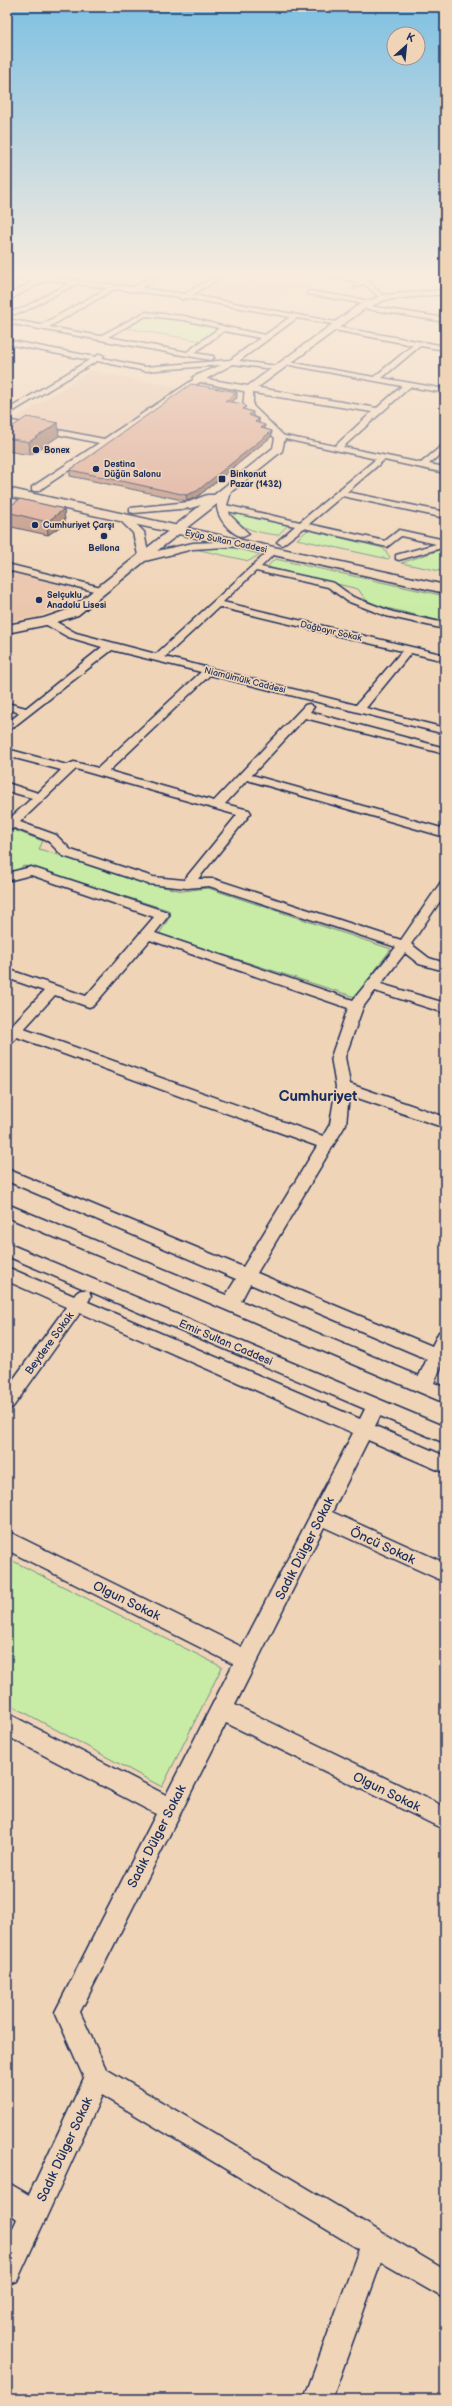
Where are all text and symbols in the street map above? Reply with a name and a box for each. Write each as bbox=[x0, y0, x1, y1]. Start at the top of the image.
north arrow bbox=[386, 26, 426, 66]
text: K bbox=[404, 30, 417, 45]
marker: Bonex bbox=[31, 445, 41, 455]
place label: Bonex bbox=[44, 445, 70, 456]
place label: Destina Düğün Salonu bbox=[104, 459, 161, 480]
marker: Destina Düğün Salonu bbox=[91, 464, 101, 474]
place label: Binkonut Pazar (1432) bbox=[230, 469, 282, 490]
marker: Binkonut Pazar (1432) bbox=[217, 474, 227, 484]
marker: Cumhuriyet Çarşı bbox=[30, 520, 40, 530]
place label: Cumhuriyet Çarşı bbox=[43, 520, 114, 531]
street label: Eyüp Sultan Caddesi bbox=[184, 527, 268, 556]
marker: Bellona bbox=[99, 531, 109, 541]
place label: Bellona bbox=[88, 543, 120, 554]
place label: Selçuklu Anadolu Lisesi bbox=[46, 590, 106, 611]
marker: Selçuklu Anadolu Lisesi bbox=[34, 595, 44, 605]
street label: Dağbayır Sokak bbox=[299, 619, 363, 644]
street label: Niamülmülk Caddesi bbox=[203, 665, 287, 696]
district label: Cumhuriyet bbox=[279, 1087, 357, 1106]
street label: Beydere Sokak bbox=[22, 1309, 77, 1377]
street label: Emir Sultan Caddesi bbox=[177, 1317, 275, 1368]
street label: Sadık Dülger Sokak bbox=[272, 1494, 338, 1603]
street label: Öncü Sokak bbox=[347, 1524, 418, 1568]
street label: Olgun Sokak bbox=[90, 1578, 164, 1624]
street label: Olgun Sokak bbox=[350, 1769, 424, 1815]
street label: Sadık Dülger Sokak bbox=[124, 1782, 190, 1891]
street label: Sadık Dülger Sokak bbox=[34, 2094, 96, 2204]

